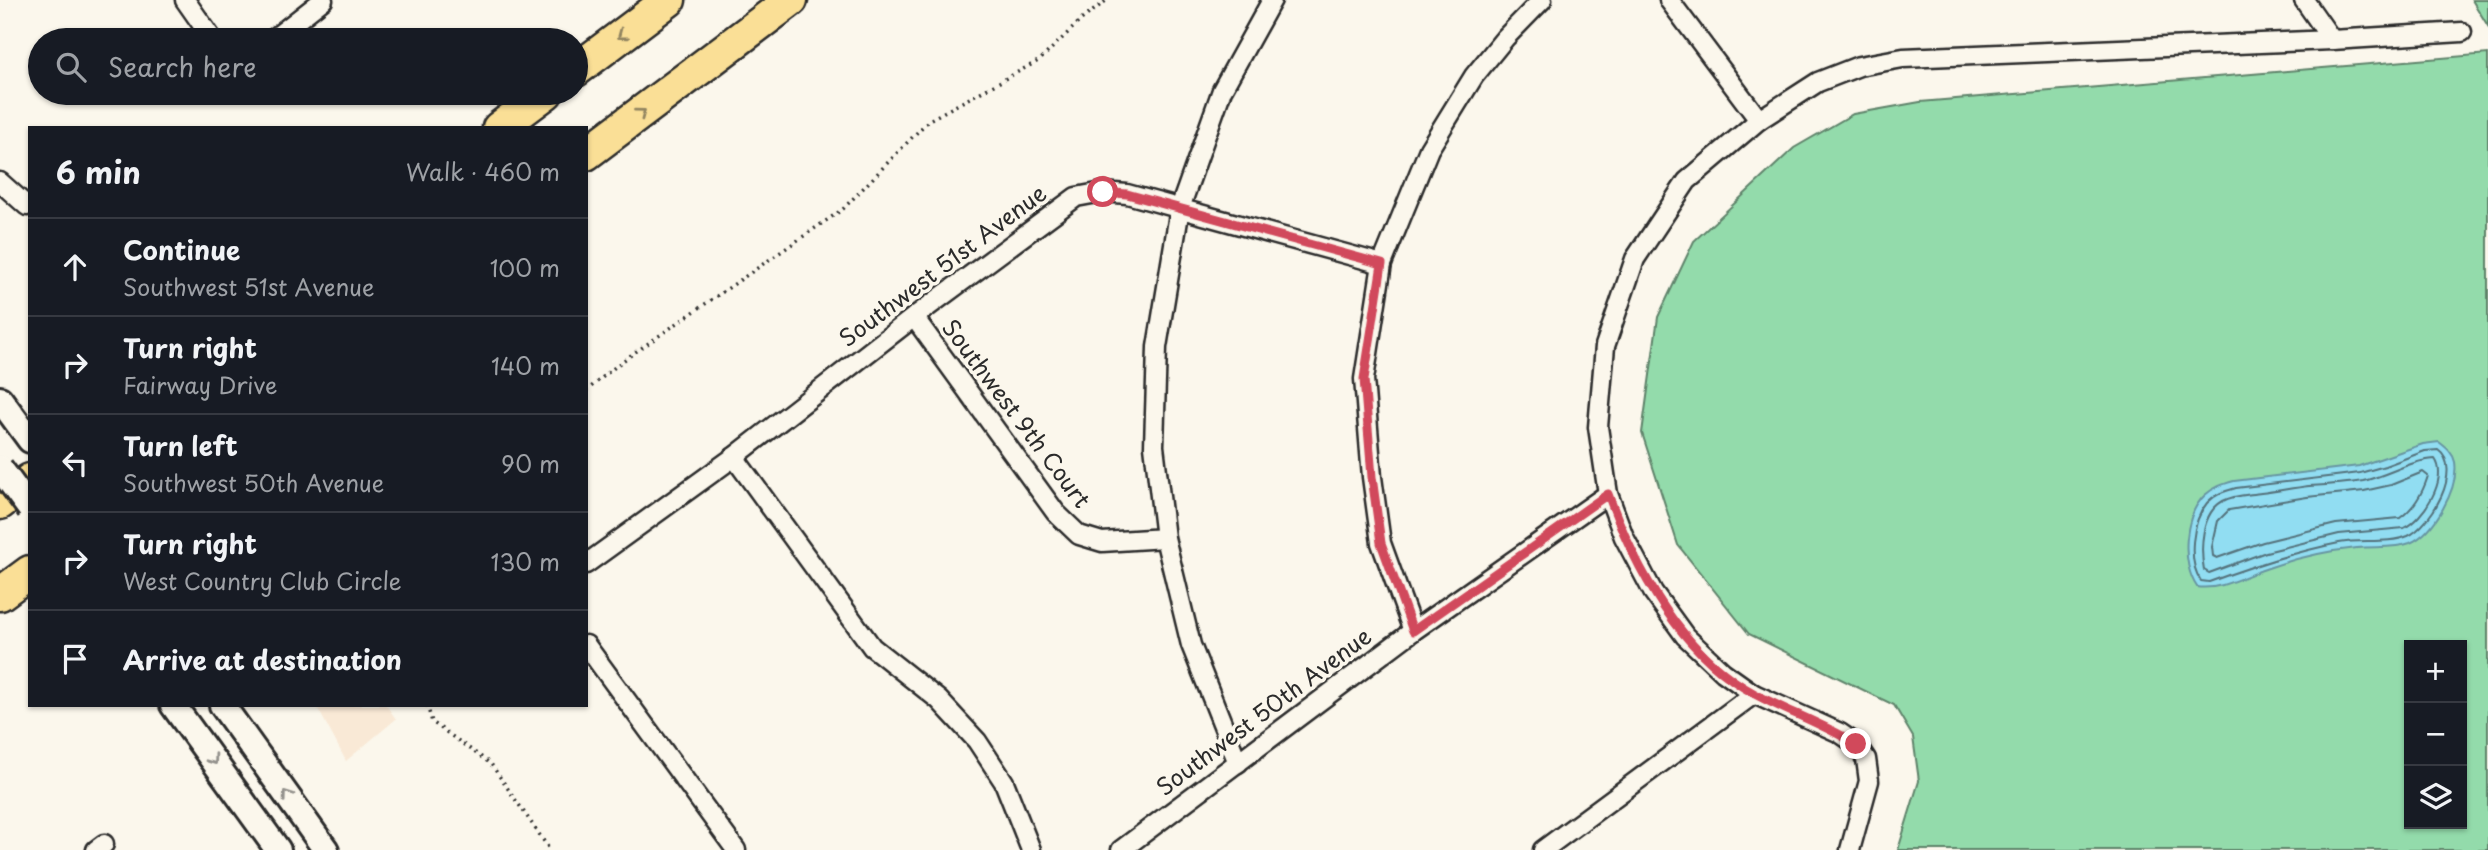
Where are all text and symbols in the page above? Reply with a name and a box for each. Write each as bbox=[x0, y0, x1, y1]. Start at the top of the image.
one-way arrow bbox=[618, 27, 630, 39]
search box bbox=[28, 28, 588, 105]
text: Search here bbox=[108, 47, 257, 86]
icon: search bbox=[52, 48, 90, 86]
one-way arrow bbox=[633, 109, 646, 121]
text: 6 min bbox=[56, 149, 141, 194]
text: Walk · 460 m bbox=[406, 154, 560, 189]
street label: Southwest 51st Avenue bbox=[831, 175, 1053, 354]
route start bbox=[1087, 176, 1118, 207]
text: Continue bbox=[123, 230, 240, 269]
icon: ahead bbox=[56, 248, 94, 286]
text: 100 m bbox=[490, 250, 560, 285]
text: Southwest 51st Avenue bbox=[123, 269, 375, 304]
street label: Southwest 9th Court bbox=[934, 311, 1100, 515]
text: Turn right bbox=[123, 328, 257, 367]
icon: right bbox=[56, 346, 94, 384]
text: 140 m bbox=[491, 348, 560, 383]
text: Fairway Drive bbox=[123, 367, 277, 402]
text: Turn left bbox=[123, 426, 238, 465]
icon: left bbox=[56, 444, 94, 482]
text: 90 m bbox=[501, 446, 560, 481]
text: Southwest 50th Avenue bbox=[123, 465, 384, 500]
text: Turn right bbox=[123, 524, 257, 563]
icon: right bbox=[56, 542, 94, 580]
text: 130 m bbox=[490, 544, 560, 579]
text: West Country Club Circle bbox=[123, 563, 402, 598]
street label: Southwest 50th Avenue bbox=[1148, 618, 1378, 803]
icon: arrive bbox=[56, 640, 94, 678]
text: Arrive at destination bbox=[123, 640, 402, 679]
map controls bbox=[2404, 640, 2467, 829]
button: + bbox=[2404, 640, 2467, 703]
button: − bbox=[2404, 703, 2467, 766]
route end bbox=[1840, 728, 1871, 759]
one-way arrow bbox=[205, 753, 217, 765]
button: layers bbox=[2404, 766, 2467, 829]
one-way arrow bbox=[282, 790, 295, 803]

